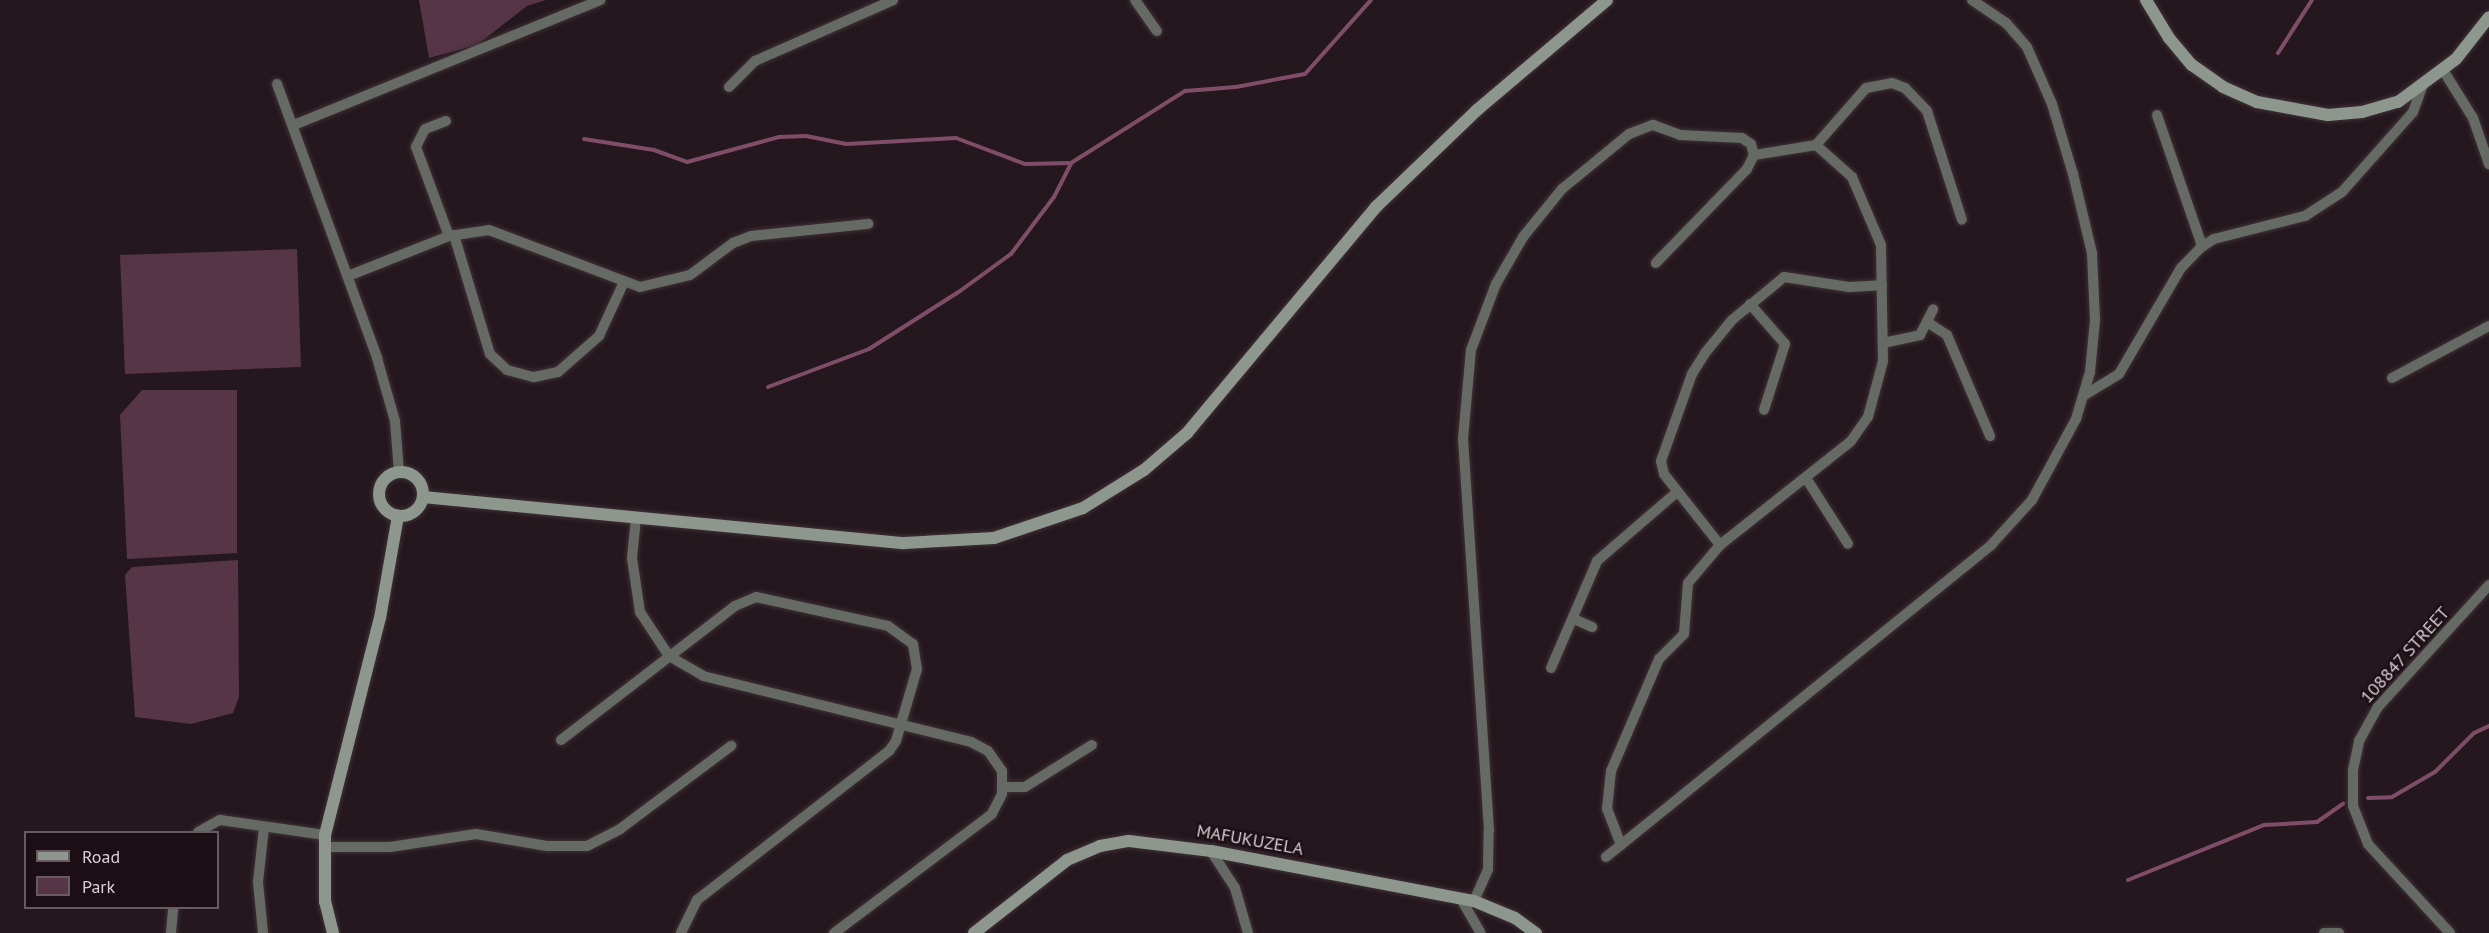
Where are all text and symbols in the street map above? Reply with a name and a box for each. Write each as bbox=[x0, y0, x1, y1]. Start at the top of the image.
street label: 108847 STREET bbox=[2356, 602, 2454, 708]
street label: MAFUKUZELA bbox=[1195, 820, 1305, 860]
legend bbox=[24, 831, 219, 909]
text: Road bbox=[82, 845, 120, 868]
text: Park bbox=[82, 875, 115, 898]

